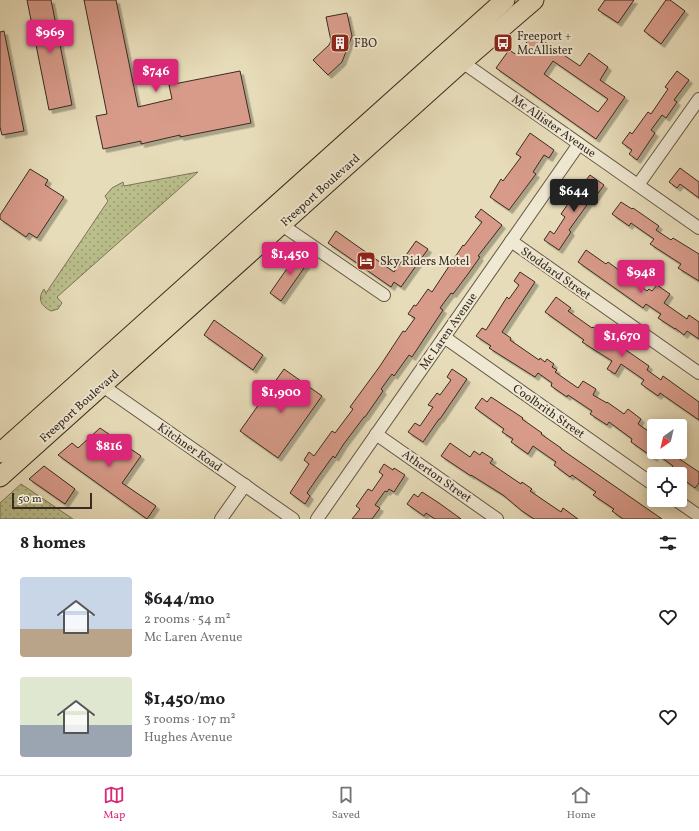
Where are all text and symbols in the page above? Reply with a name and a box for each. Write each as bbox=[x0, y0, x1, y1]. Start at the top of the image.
pin: $969 bbox=[26, 20, 74, 54]
text: $969 bbox=[36, 24, 65, 42]
place label: Freeport + McAllister bbox=[517, 29, 572, 59]
building icon: FBO bbox=[329, 32, 351, 54]
bus stop icon: Freeport + McAllister bbox=[492, 32, 514, 54]
place label: FBO bbox=[354, 36, 377, 52]
pin: $746 bbox=[132, 59, 180, 93]
text: $746 bbox=[142, 63, 170, 81]
street label: Mc Allister Avenue bbox=[508, 92, 599, 162]
street label: Freeport Boulevard bbox=[278, 151, 364, 231]
pin: $644 bbox=[550, 179, 598, 213]
text: $644 bbox=[559, 183, 589, 201]
pin: $1,450 bbox=[257, 242, 323, 276]
street label: Stoddard Street bbox=[517, 244, 594, 304]
text: $1,450 bbox=[271, 246, 309, 264]
hotel icon: Sky Riders Motel bbox=[355, 250, 377, 272]
place label: Sky Riders Motel bbox=[380, 254, 470, 270]
pin: $948 bbox=[617, 260, 665, 294]
text: $948 bbox=[626, 264, 656, 282]
street label: Mc Laren Avenue bbox=[416, 289, 482, 373]
pin: $1,670 bbox=[589, 324, 655, 358]
text: $1,670 bbox=[603, 328, 641, 346]
street label: Freeport Boulevard bbox=[37, 367, 123, 447]
pin: $1,900 bbox=[248, 380, 314, 414]
street label: Coolbrith Street bbox=[509, 381, 588, 443]
text: $1,900 bbox=[261, 384, 301, 402]
north arrow bbox=[647, 419, 687, 459]
map controls bbox=[647, 419, 687, 507]
street label: Kitchner Road bbox=[154, 420, 225, 476]
pin: $816 bbox=[85, 434, 133, 468]
text: $816 bbox=[96, 438, 122, 456]
street label: Atherton Street bbox=[398, 447, 475, 507]
button: locate bbox=[647, 467, 687, 507]
scale bar bbox=[12, 491, 92, 510]
text: 50 m bbox=[18, 492, 42, 507]
text: 8 homes bbox=[20, 532, 86, 555]
icon: filters bbox=[657, 532, 679, 554]
text: $644/mo bbox=[144, 588, 215, 611]
icon: home bbox=[52, 593, 100, 641]
icon: heart bbox=[657, 606, 679, 628]
text: 2 rooms · 54 m² bbox=[144, 611, 231, 629]
text: Mc Laren Avenue bbox=[144, 629, 243, 647]
text: $1,450/mo bbox=[144, 688, 225, 711]
icon: home bbox=[52, 693, 100, 741]
icon: heart bbox=[657, 706, 679, 728]
text: 3 rooms · 107 m² bbox=[144, 711, 235, 729]
text: Hughes Avenue bbox=[144, 729, 232, 747]
tab: Map bbox=[103, 784, 125, 823]
tab: Saved bbox=[332, 784, 360, 823]
tab: Home bbox=[567, 784, 596, 823]

